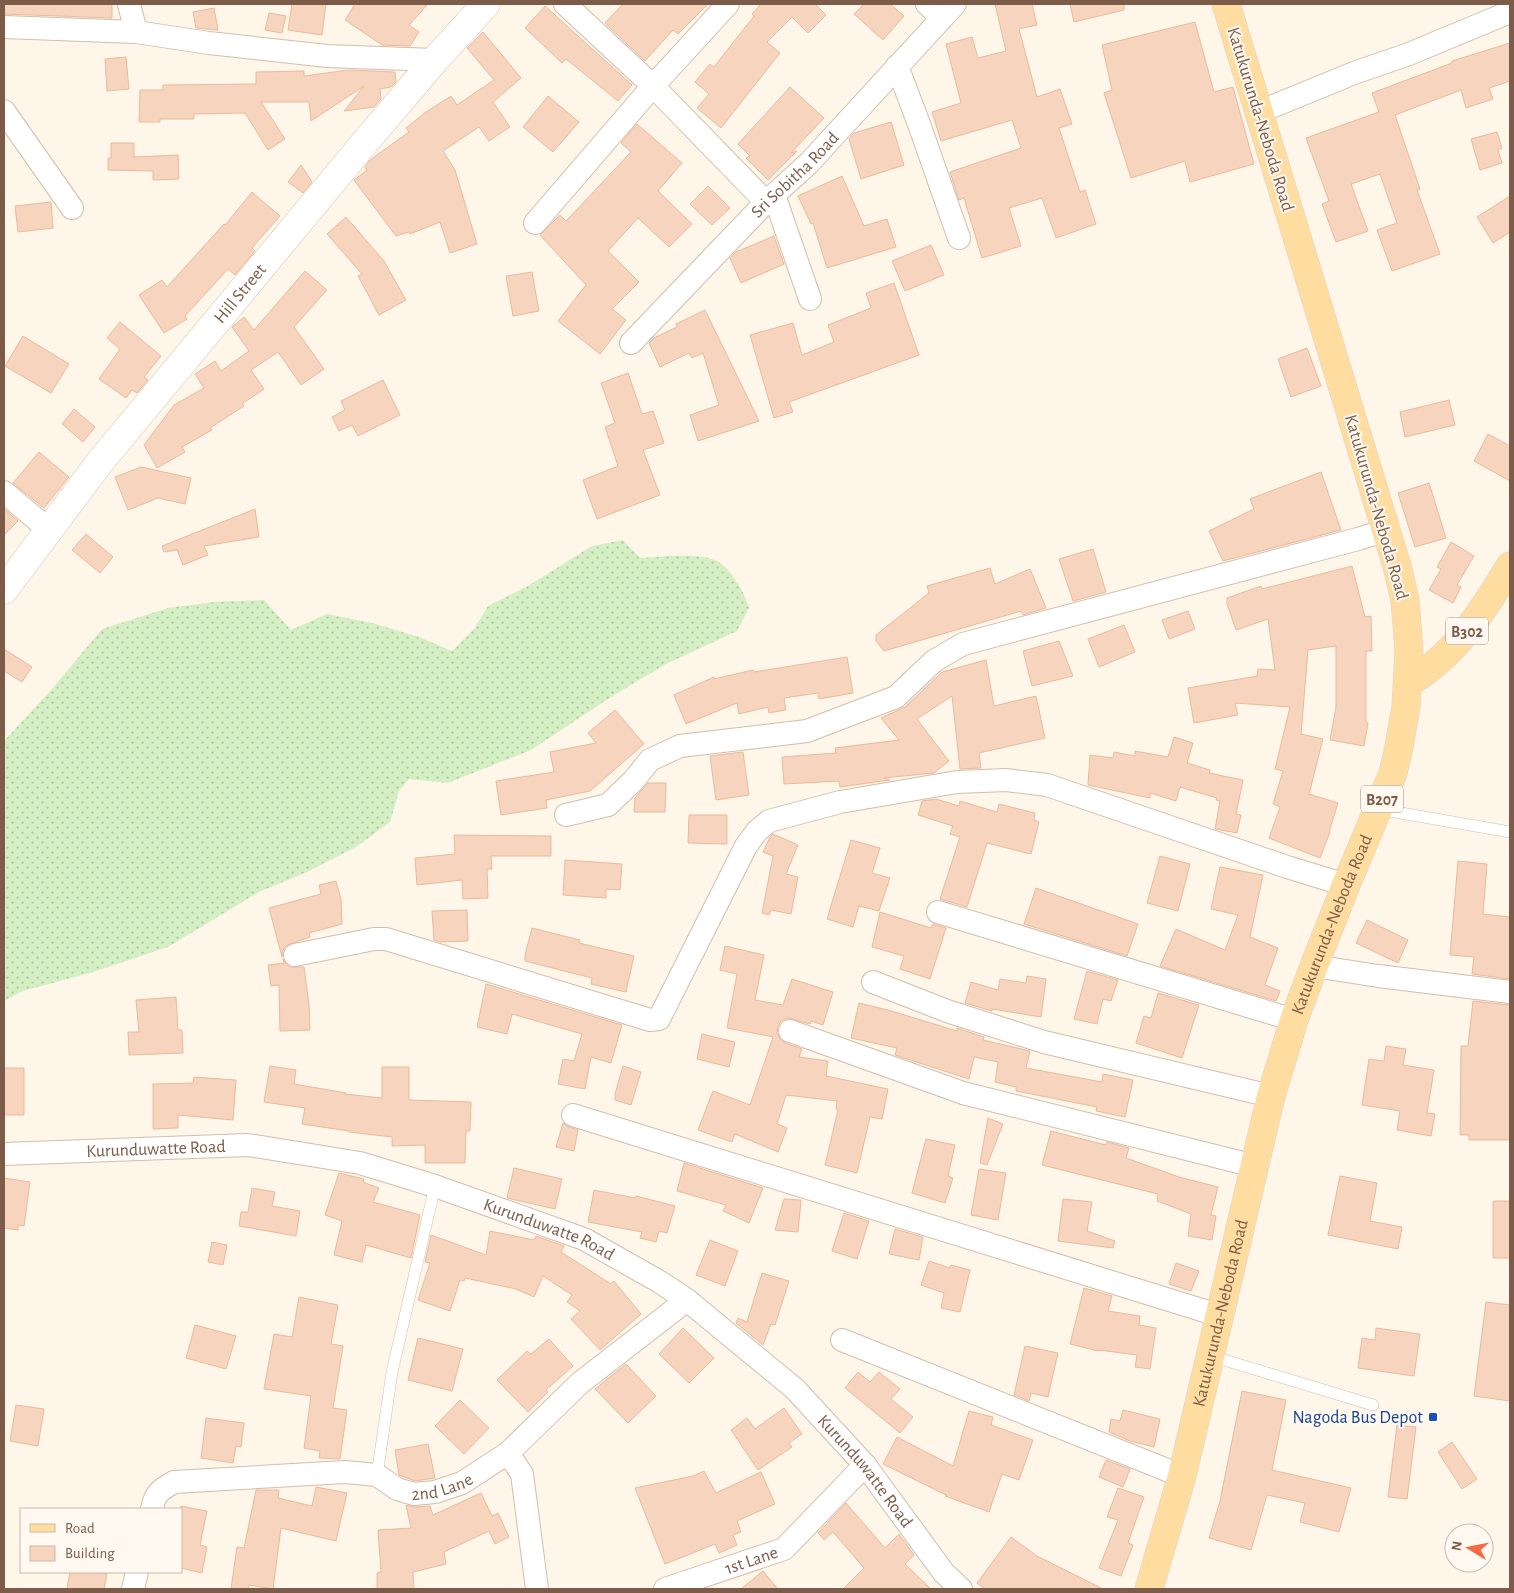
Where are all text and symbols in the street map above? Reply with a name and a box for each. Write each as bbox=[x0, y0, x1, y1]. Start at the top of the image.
street label: Katukurunda-Neboda Road bbox=[1223, 25, 1297, 214]
street label: Sri Sobitha Road bbox=[748, 129, 843, 221]
street label: Hill Street bbox=[211, 261, 270, 327]
street label: Katukurunda-Neboda Road bbox=[1341, 413, 1411, 602]
road number: B302 bbox=[1446, 618, 1488, 644]
road number: B207 bbox=[1361, 786, 1403, 812]
street label: Katukurunda-Neboda Road bbox=[1289, 832, 1376, 1017]
street label: Kurunduwatte Road bbox=[86, 1138, 226, 1161]
street label: Kurunduwatte Road bbox=[481, 1196, 617, 1264]
street label: Katukurunda-Neboda Road bbox=[1190, 1218, 1252, 1409]
place label: Nagoda Bus Depot bbox=[1292, 1409, 1423, 1427]
marker: Nagoda Bus Depot bbox=[1427, 1411, 1439, 1423]
street label: Kurunduwatte Road bbox=[814, 1412, 915, 1531]
street label: 2nd Lane bbox=[411, 1470, 477, 1504]
legend bbox=[20, 1508, 182, 1573]
text: Road bbox=[65, 1521, 95, 1536]
north arrow bbox=[1444, 1523, 1494, 1573]
text: N bbox=[1449, 1540, 1465, 1552]
street label: 1st Lane bbox=[723, 1544, 780, 1578]
text: Building bbox=[65, 1546, 115, 1561]

